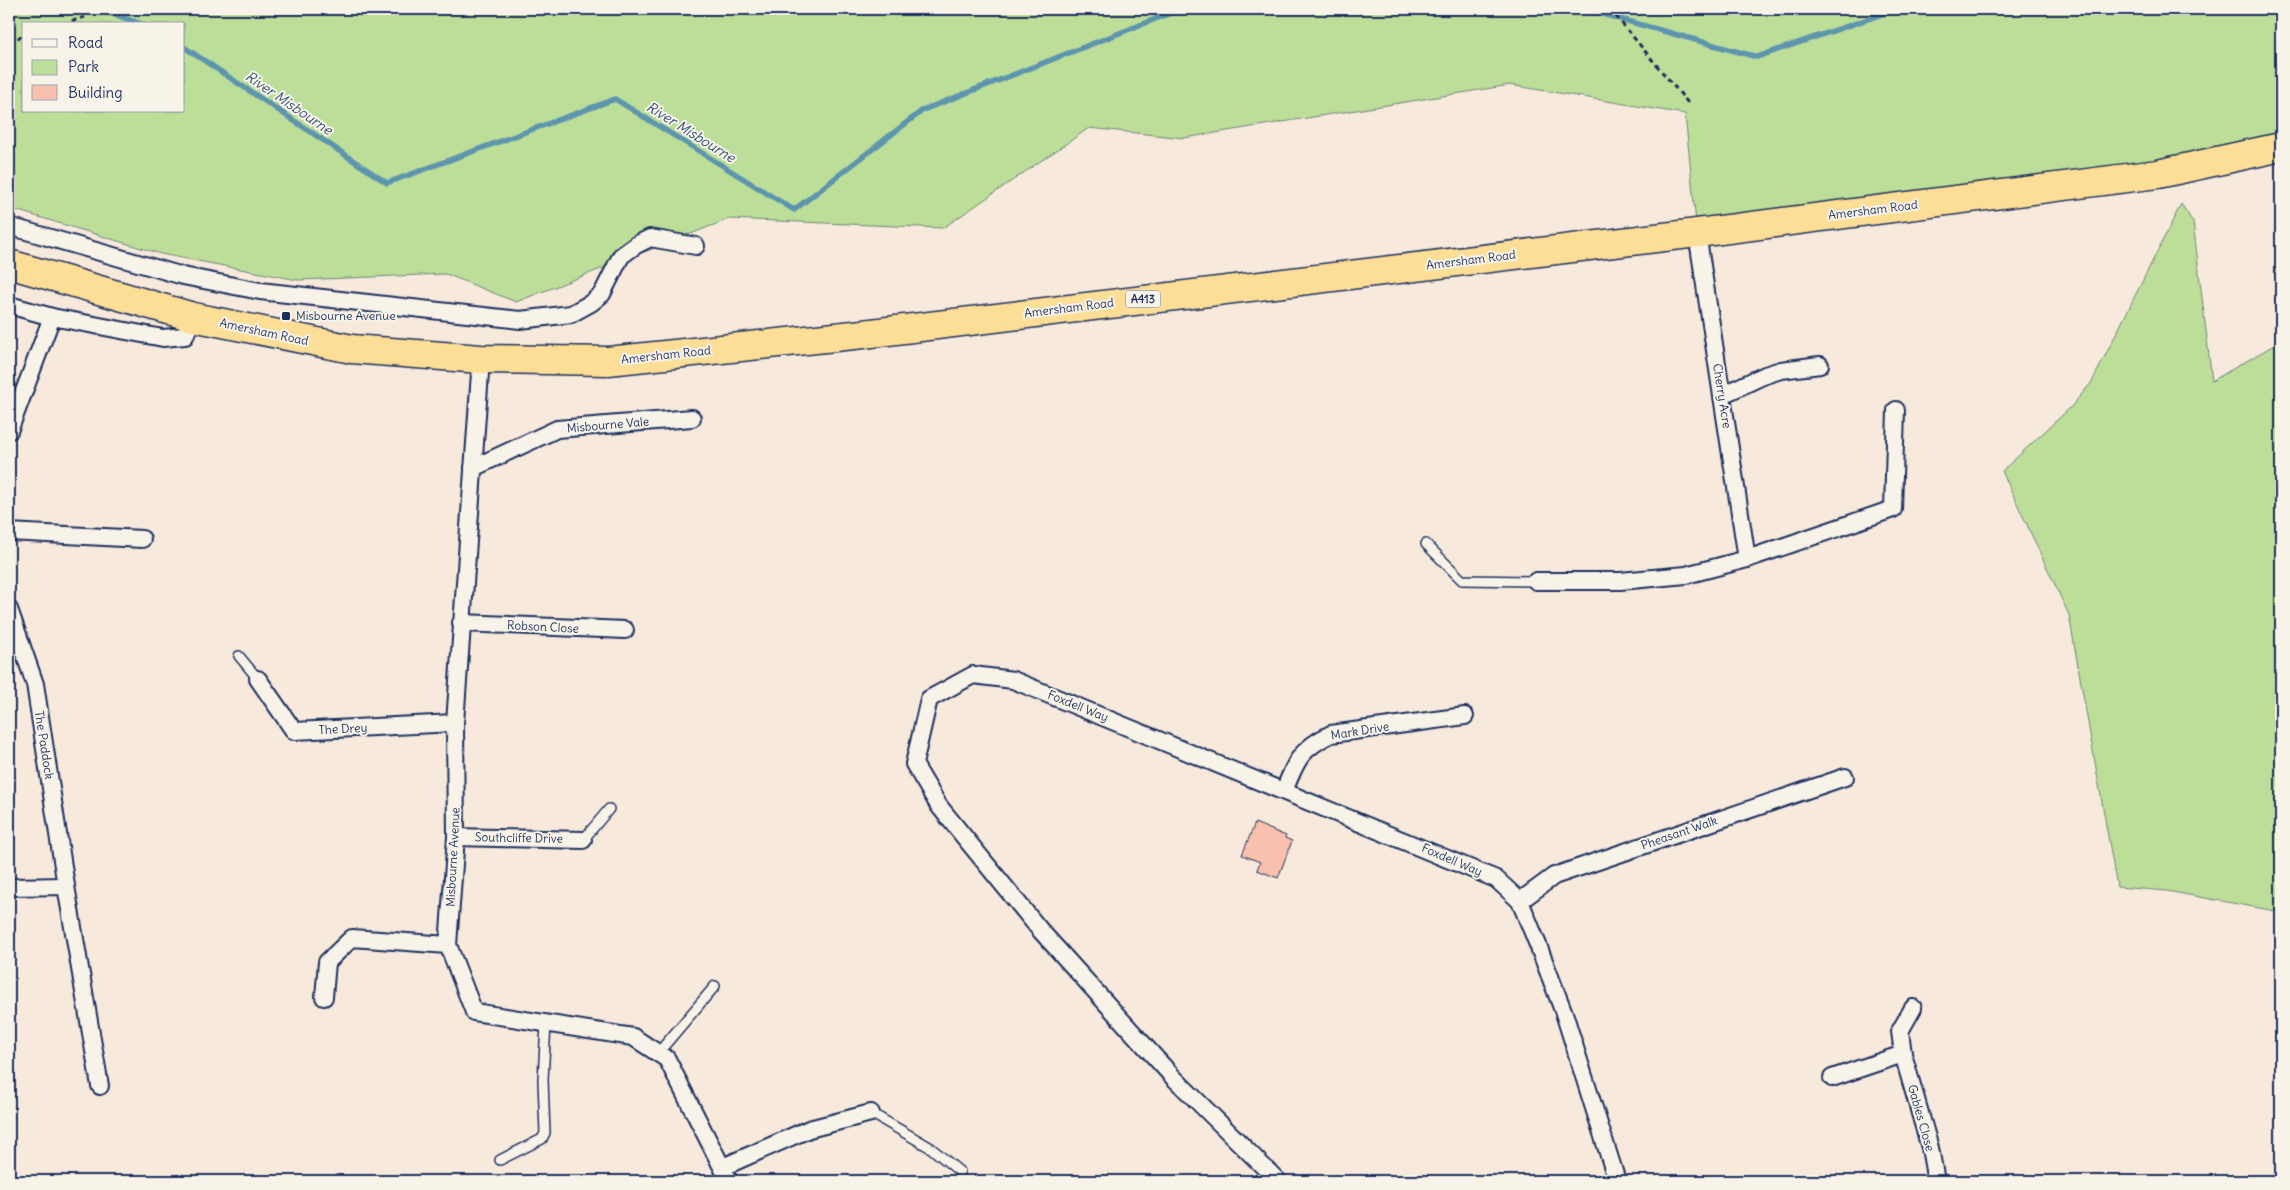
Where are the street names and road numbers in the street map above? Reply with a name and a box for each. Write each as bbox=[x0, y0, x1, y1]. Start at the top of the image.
street label: Amersham Road bbox=[1827, 197, 1919, 222]
street label: Amersham Road bbox=[1425, 247, 1517, 272]
road number: A413 bbox=[1126, 290, 1160, 308]
street label: Amersham Road bbox=[1023, 295, 1115, 320]
street label: Amersham Road bbox=[218, 315, 310, 348]
street label: Amersham Road bbox=[620, 342, 712, 367]
street label: Cherry Acre bbox=[1710, 362, 1735, 429]
street label: Misbourne Vale bbox=[566, 413, 650, 436]
street label: Robson Close bbox=[507, 617, 579, 636]
street label: Foxdell Way bbox=[1046, 687, 1111, 725]
street label: The Paddock bbox=[32, 710, 57, 780]
street label: Mark Drive bbox=[1330, 719, 1390, 743]
street label: The Drey bbox=[318, 720, 368, 737]
street label: Misbourne Avenue bbox=[442, 807, 463, 907]
street label: Pheasant Walk bbox=[1639, 812, 1719, 853]
street label: Southcliffe Drive bbox=[475, 829, 563, 846]
street label: Foxdell Way bbox=[1420, 840, 1485, 879]
street label: Gables Close bbox=[1905, 1083, 1938, 1153]

